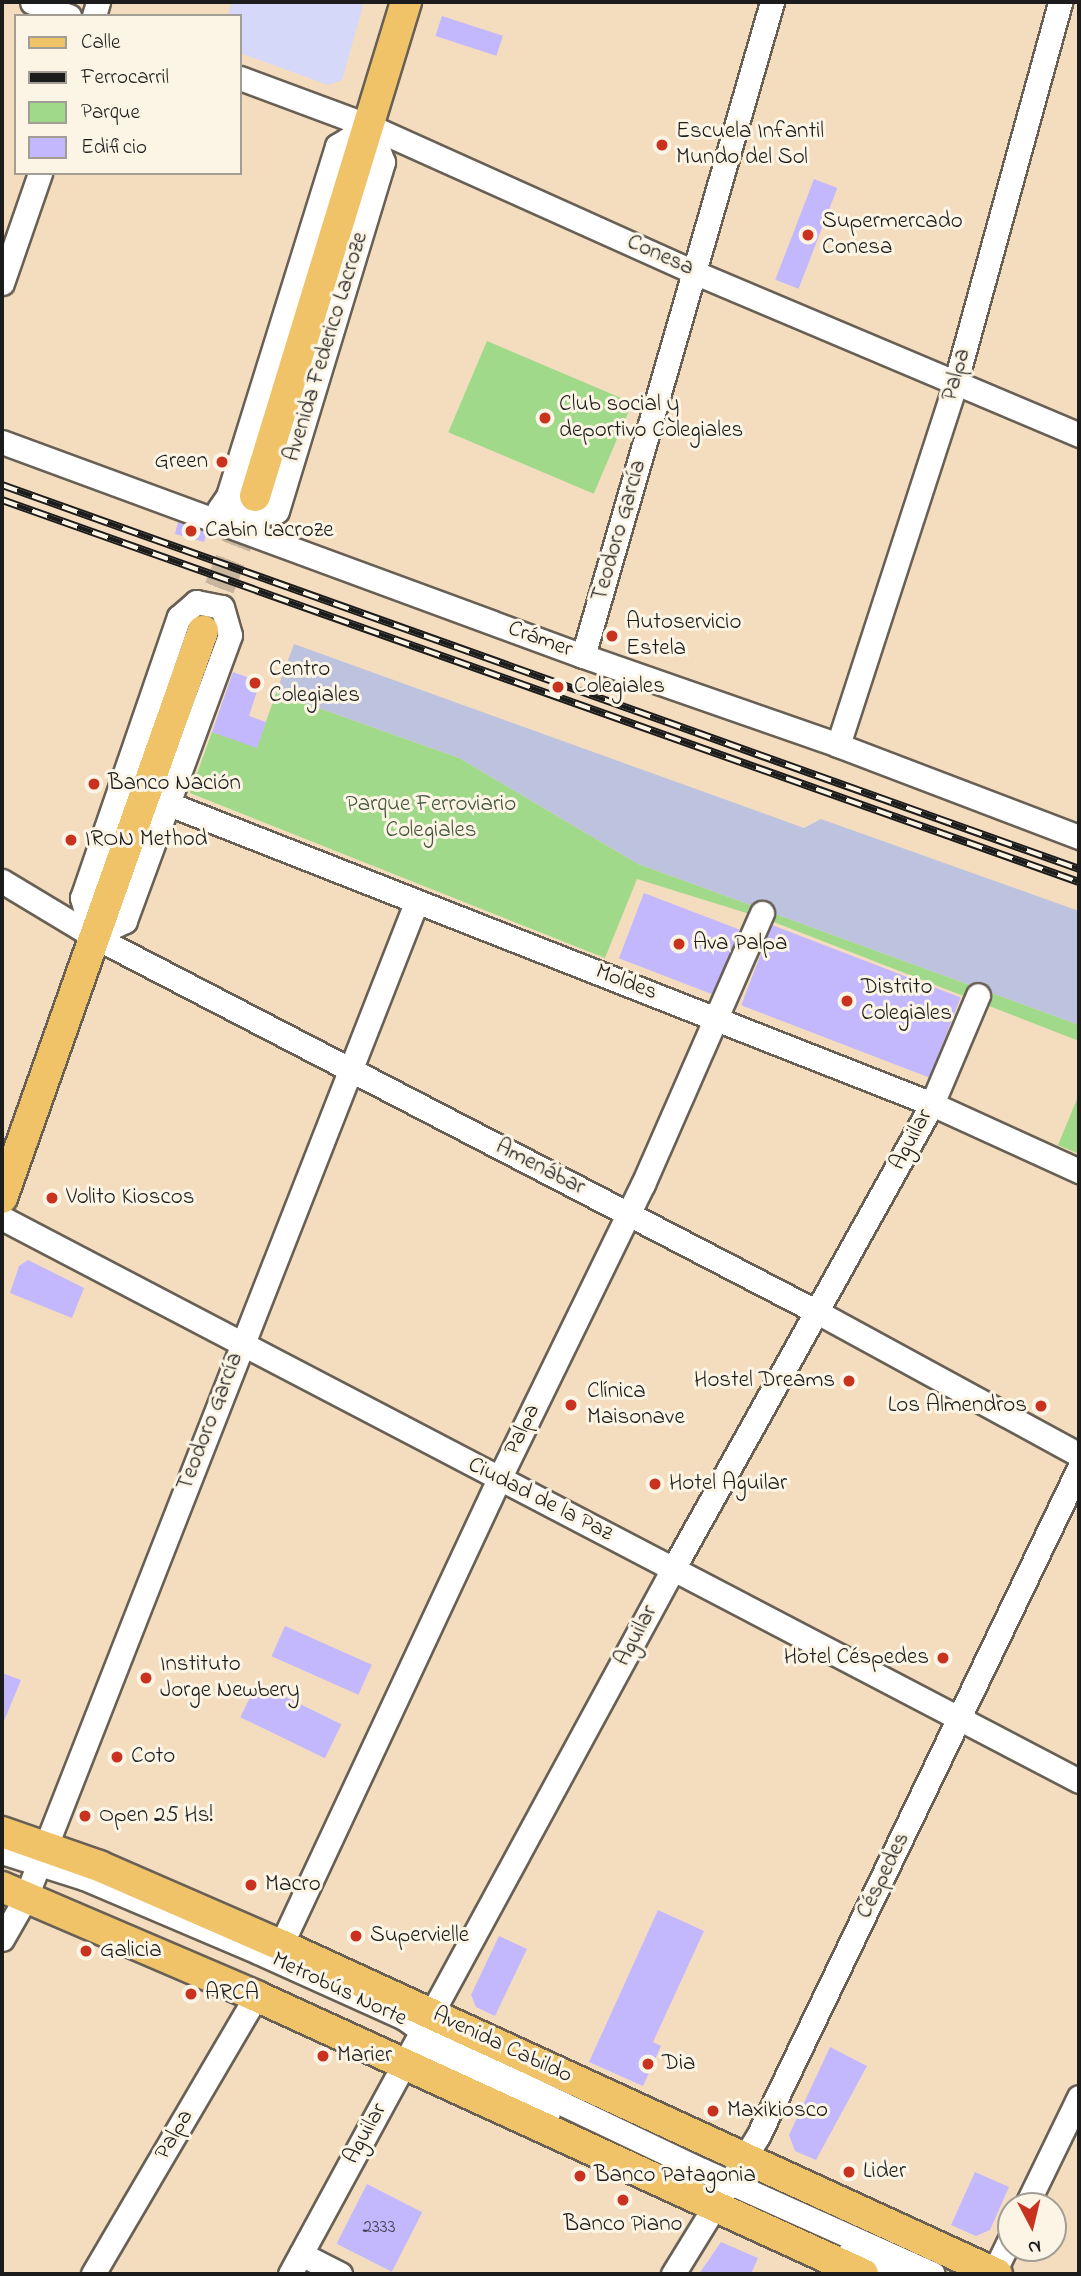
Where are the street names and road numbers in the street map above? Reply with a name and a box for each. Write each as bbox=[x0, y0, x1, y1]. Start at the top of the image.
street label: Avenida Federico Lacroze bbox=[279, 229, 375, 465]
street label: Conesa bbox=[622, 229, 698, 283]
street label: Palpa bbox=[936, 346, 978, 404]
street label: Teodoro García bbox=[587, 457, 653, 605]
street label: Crámer bbox=[504, 616, 576, 664]
street label: Moldes bbox=[591, 959, 661, 1007]
street label: Aguilar bbox=[885, 1105, 939, 1175]
street label: Amenábar bbox=[491, 1134, 589, 1202]
street label: Teodoro García bbox=[172, 1349, 250, 1495]
street label: Palpa bbox=[499, 1400, 547, 1460]
street label: Ciudad de la Paz bbox=[463, 1452, 617, 1548]
street label: Aguilar bbox=[610, 1601, 664, 1671]
street label: Céspedes bbox=[851, 1828, 917, 1924]
street label: Metrobús Norte bbox=[267, 1947, 411, 2033]
street label: Avenida Cabildo bbox=[428, 2002, 576, 2090]
street label: Aguilar bbox=[338, 2099, 394, 2169]
street label: Palpa bbox=[150, 2105, 200, 2165]

